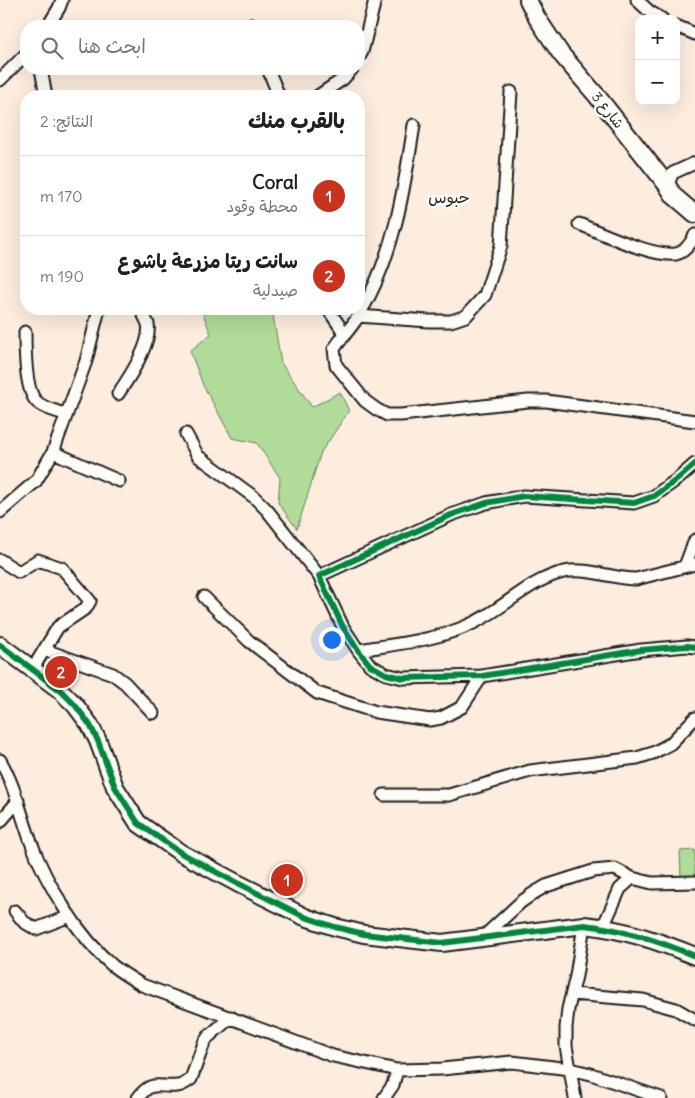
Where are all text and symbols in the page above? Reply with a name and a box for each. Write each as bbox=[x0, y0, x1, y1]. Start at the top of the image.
map controls bbox=[635, 15, 680, 105]
button: + bbox=[635, 15, 680, 60]
search box bbox=[20, 20, 365, 75]
icon: search bbox=[38, 34, 66, 62]
text: ابحث هنا bbox=[78, 34, 146, 58]
button: − bbox=[635, 60, 680, 105]
street label: شارع 3 bbox=[587, 88, 628, 132]
text: بالقرب منك bbox=[248, 107, 345, 134]
text: النتائج: 2 bbox=[40, 111, 93, 131]
text: Coral bbox=[252, 170, 298, 194]
text: 170 m bbox=[40, 186, 83, 206]
text: 1 bbox=[326, 186, 332, 206]
district label: حبوس bbox=[428, 187, 470, 208]
text: محطة وقود bbox=[226, 196, 298, 216]
text: سانت ريتا مزرعة ياشوع bbox=[117, 249, 298, 273]
text: 190 m bbox=[40, 266, 84, 286]
text: 2 bbox=[325, 266, 333, 286]
text: صيدلية bbox=[253, 280, 298, 300]
your location bbox=[319, 627, 345, 653]
pin: 2 bbox=[45, 653, 77, 691]
pin: 1 bbox=[271, 861, 303, 899]

